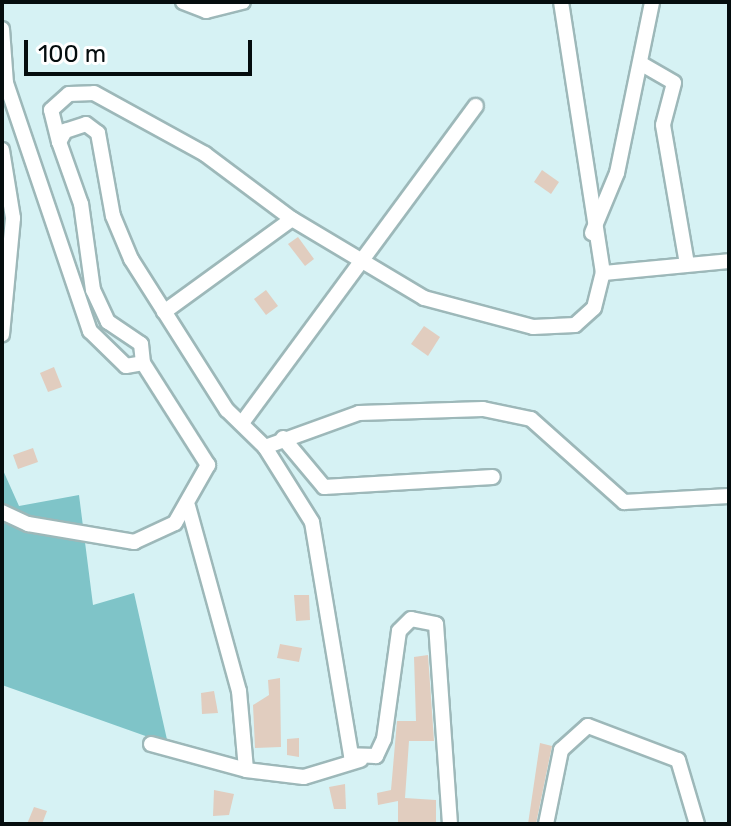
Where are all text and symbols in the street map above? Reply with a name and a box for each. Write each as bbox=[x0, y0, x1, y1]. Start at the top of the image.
scale bar bbox=[28, 24, 256, 74]
text: 100 m bbox=[38, 40, 106, 68]

